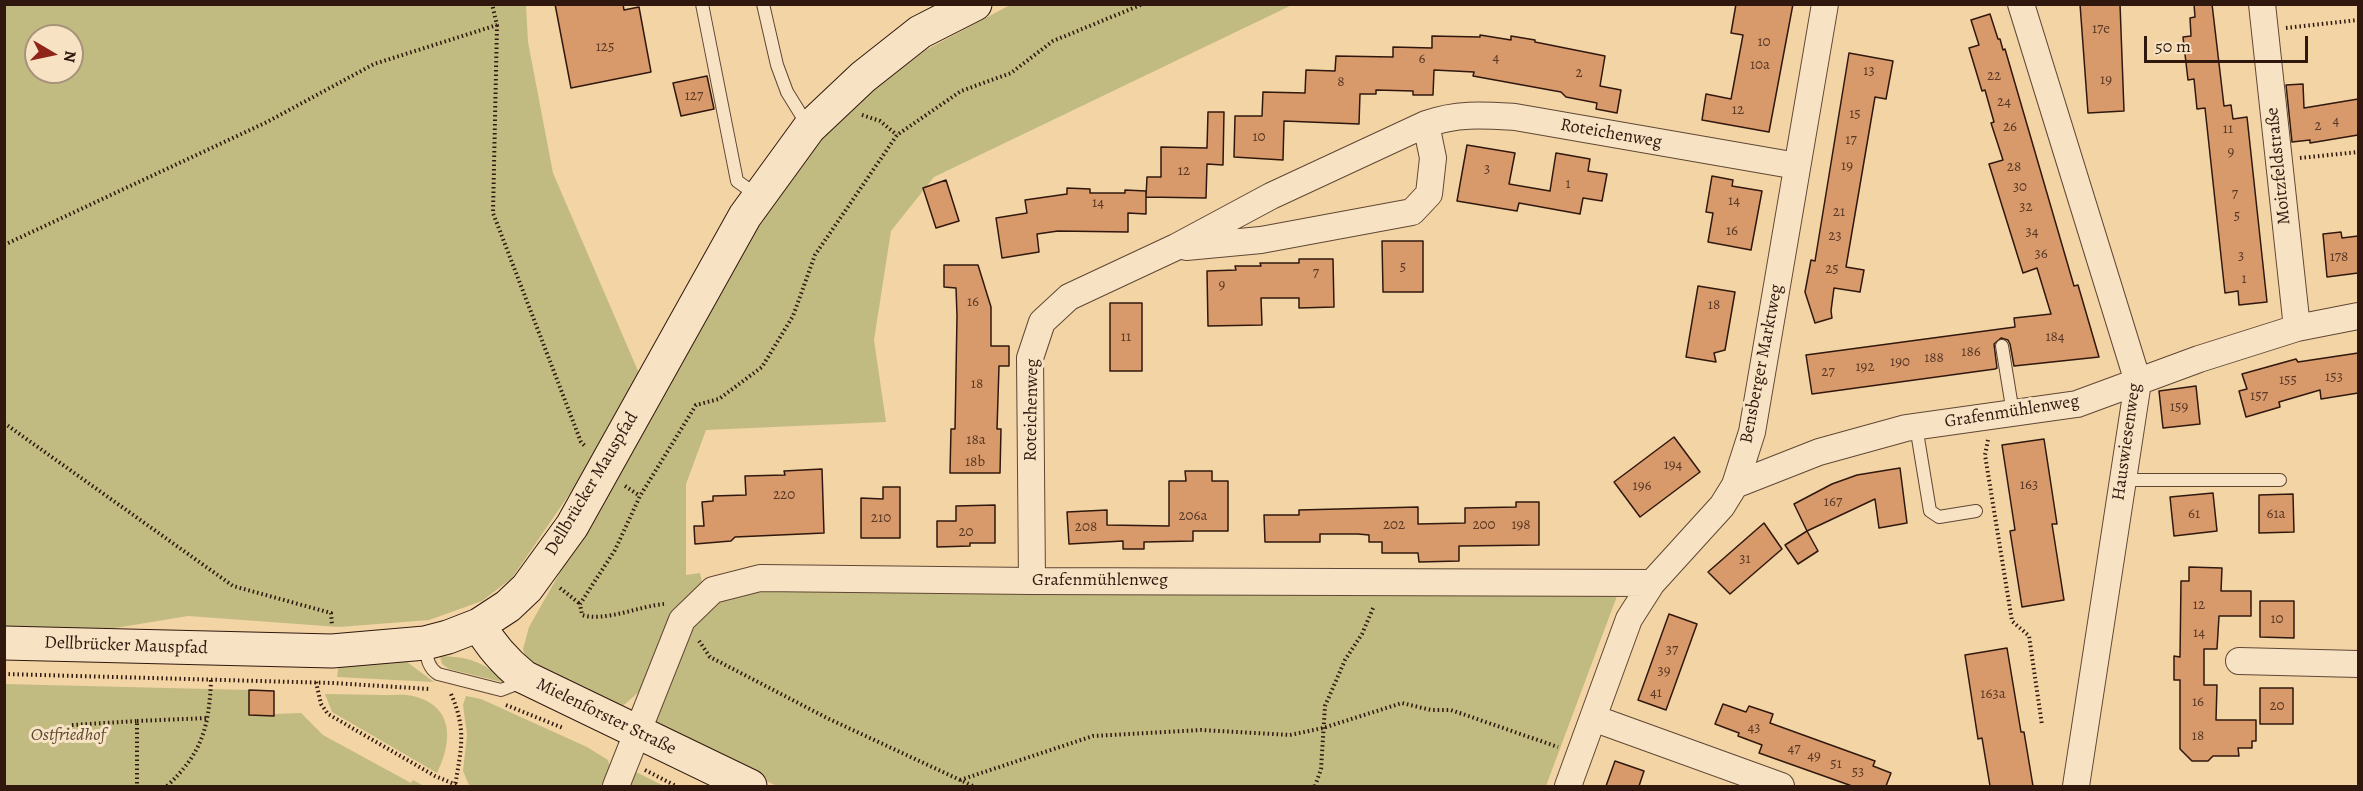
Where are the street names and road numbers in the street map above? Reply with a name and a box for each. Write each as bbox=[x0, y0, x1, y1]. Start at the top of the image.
street label: Moitzfeldstraße bbox=[2262, 106, 2296, 226]
street label: Roteichenweg bbox=[1559, 114, 1663, 154]
street label: Bensberger Marktweg bbox=[1736, 282, 1788, 446]
street label: Roteichenweg bbox=[1020, 359, 1044, 461]
street label: Hauswiesenweg bbox=[2108, 382, 2146, 502]
street label: Grafenmühlenweg bbox=[1943, 391, 2081, 433]
street label: Dellbrücker Mauspfad bbox=[541, 408, 643, 560]
street label: Grafenmühlenweg bbox=[1032, 570, 1168, 592]
street label: Dellbrücker Mauspfad bbox=[44, 632, 208, 660]
street label: Mielenforster Straße bbox=[533, 674, 679, 760]

